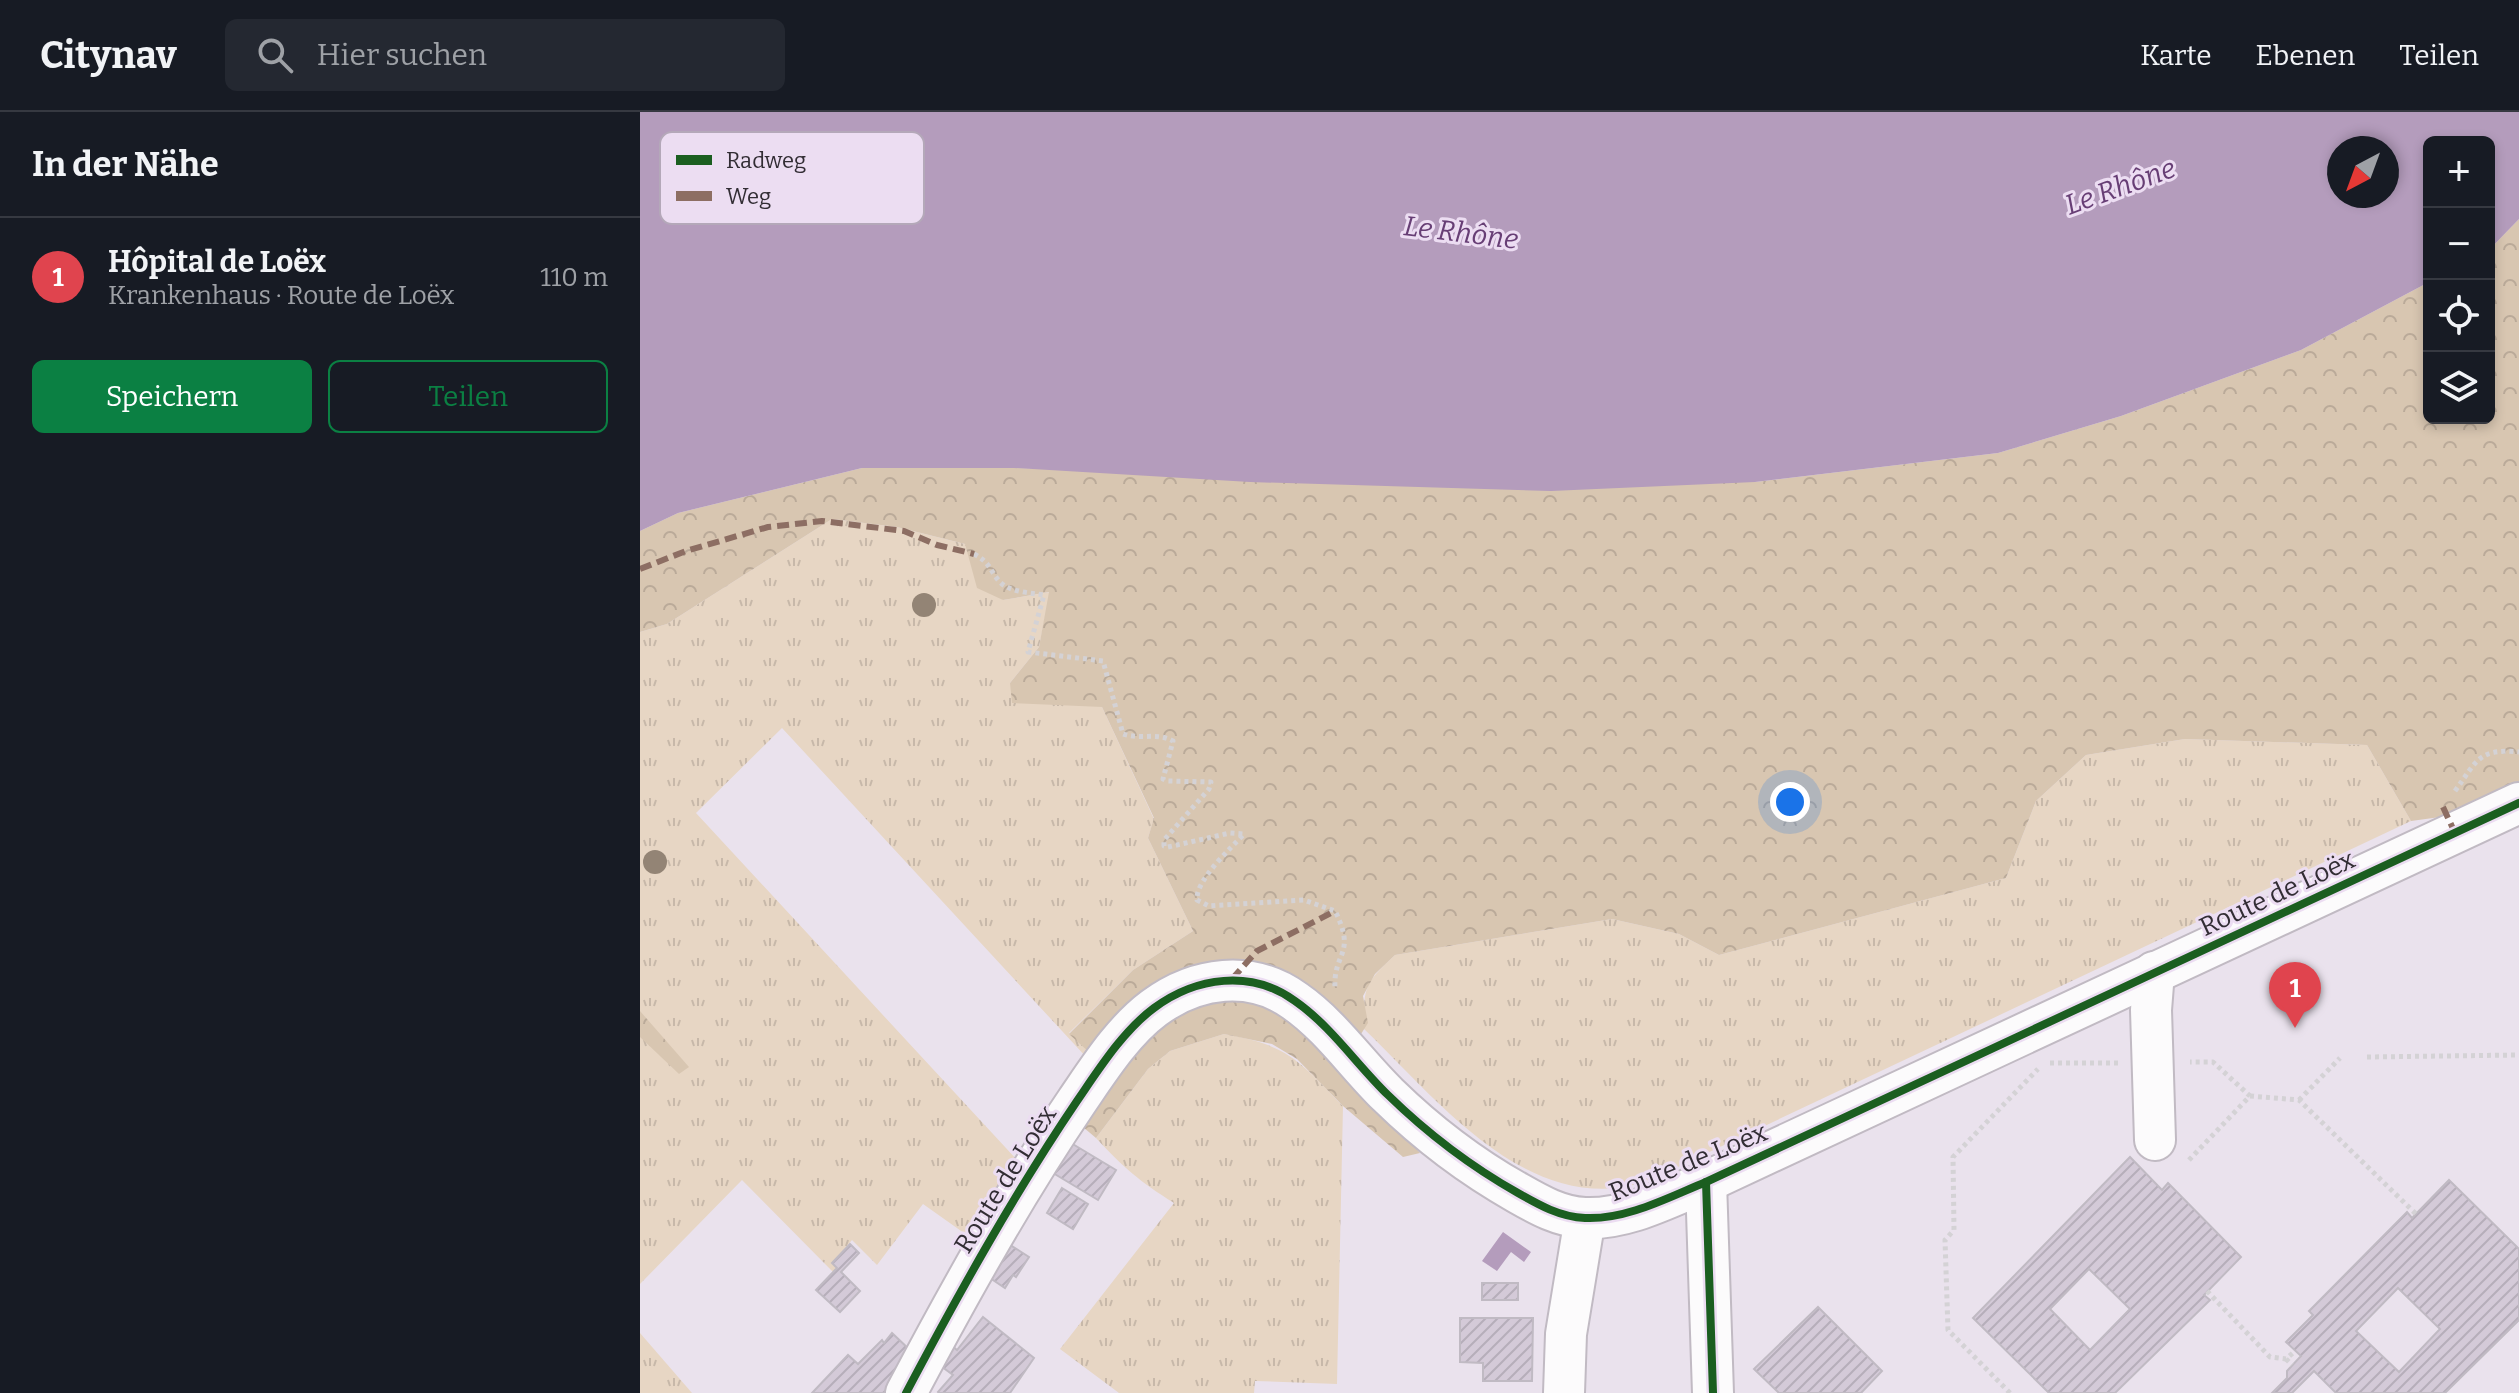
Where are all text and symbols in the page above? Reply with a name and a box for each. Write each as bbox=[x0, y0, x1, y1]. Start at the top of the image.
search box bbox=[225, 19, 785, 91]
text: Citynav bbox=[40, 32, 177, 78]
icon: search bbox=[253, 33, 297, 77]
text: Hier suchen bbox=[317, 37, 487, 73]
text: Karte bbox=[2140, 39, 2212, 72]
text: Ebenen bbox=[2256, 39, 2355, 72]
text: Teilen bbox=[2399, 39, 2479, 72]
legend bbox=[660, 132, 924, 224]
north arrow bbox=[2327, 136, 2399, 208]
map controls bbox=[2423, 136, 2495, 424]
button: + bbox=[2423, 136, 2495, 208]
text: In der Nähe bbox=[32, 144, 219, 185]
text: Radweg bbox=[726, 147, 806, 174]
water label: Le Rhône bbox=[2060, 151, 2180, 222]
text: Weg bbox=[726, 183, 771, 210]
button: − bbox=[2423, 208, 2495, 280]
water label: Le Rhône bbox=[1402, 209, 1520, 256]
text: Hôpital de Loëx bbox=[108, 244, 326, 280]
text: 1 bbox=[52, 262, 64, 293]
text: 110 m bbox=[540, 262, 608, 293]
text: Krankenhaus · Route de Loëx bbox=[108, 280, 454, 311]
button: locate bbox=[2423, 280, 2495, 352]
button: layers bbox=[2423, 352, 2495, 424]
button: Speichern bbox=[32, 360, 312, 433]
button: Teilen bbox=[328, 360, 608, 433]
your location bbox=[1770, 782, 1810, 822]
street label: Route de Loëx bbox=[2195, 844, 2360, 943]
pin: 1 bbox=[2269, 962, 2321, 1028]
street label: Route de Loëx bbox=[948, 1100, 1063, 1259]
street label: Route de Loëx bbox=[1605, 1117, 1772, 1208]

